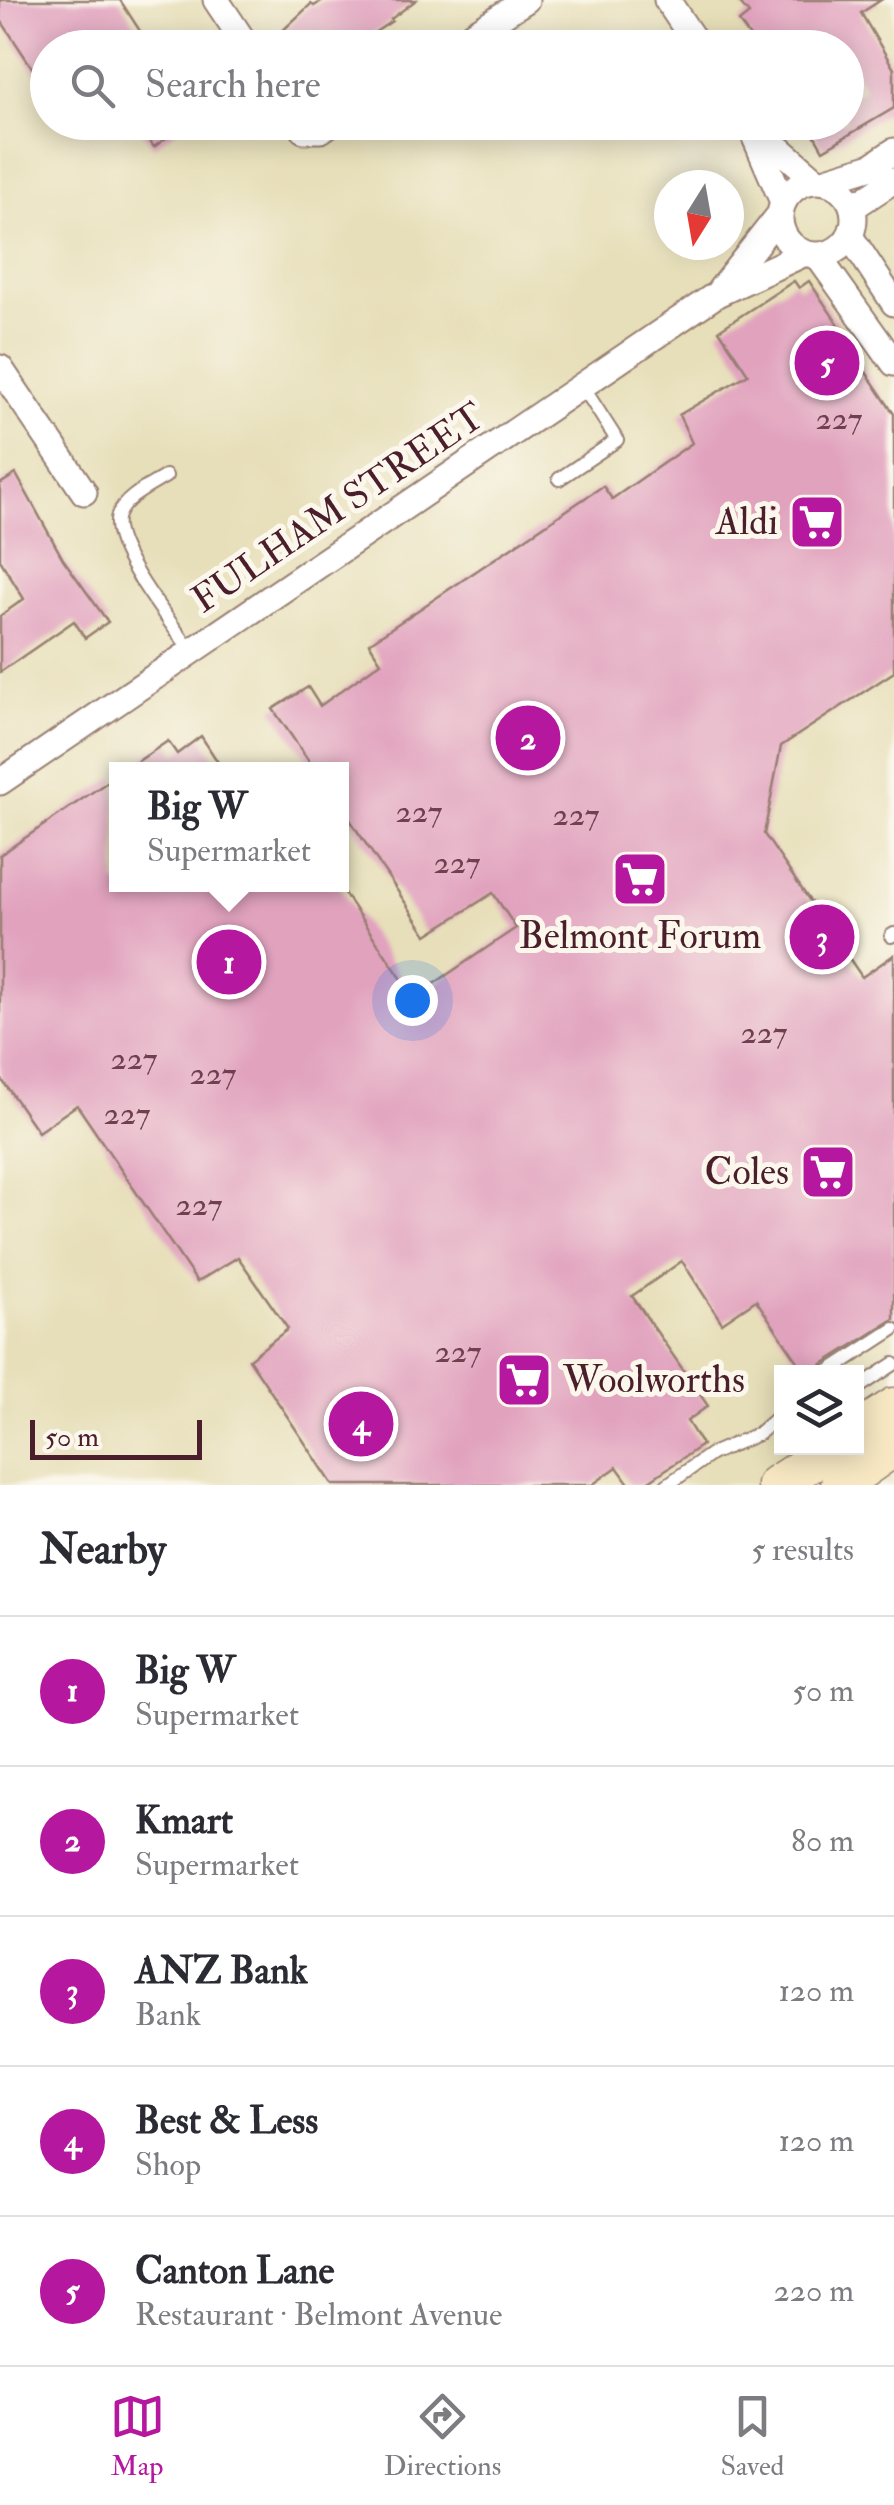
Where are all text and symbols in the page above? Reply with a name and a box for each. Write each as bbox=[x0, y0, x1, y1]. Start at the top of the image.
search box bbox=[30, 30, 864, 140]
icon: search bbox=[65, 58, 120, 113]
text: Search here bbox=[145, 61, 321, 109]
north arrow bbox=[654, 170, 744, 260]
pin: 5 bbox=[794, 326, 860, 400]
street label: FULHAM STREET bbox=[182, 392, 494, 624]
house number: 227 bbox=[815, 399, 863, 439]
supermarket icon: Aldi bbox=[787, 492, 847, 552]
place label: Aldi bbox=[714, 498, 778, 546]
pin: 2 bbox=[496, 700, 560, 776]
popup bbox=[109, 762, 349, 892]
text: Big W bbox=[147, 783, 247, 831]
house number: 227 bbox=[395, 792, 443, 832]
house number: 227 bbox=[552, 795, 600, 835]
text: Supermarket bbox=[147, 831, 311, 871]
house number: 227 bbox=[433, 843, 481, 883]
supermarket icon: Belmont Forum bbox=[610, 849, 670, 909]
pin: 3 bbox=[790, 900, 854, 974]
place label: Belmont Forum bbox=[519, 912, 761, 960]
pin: 1 bbox=[196, 924, 262, 1000]
your location bbox=[387, 975, 438, 1026]
house number: 227 bbox=[740, 1013, 788, 1053]
house number: 227 bbox=[110, 1039, 158, 1079]
house number: 227 bbox=[189, 1054, 237, 1094]
house number: 227 bbox=[103, 1094, 151, 1134]
supermarket icon: Coles bbox=[798, 1142, 858, 1202]
place label: Coles bbox=[705, 1148, 789, 1196]
house number: 227 bbox=[175, 1185, 223, 1225]
house number: 227 bbox=[434, 1332, 482, 1372]
supermarket icon: Woolworths bbox=[494, 1350, 554, 1410]
place label: Woolworths bbox=[562, 1356, 745, 1404]
map controls bbox=[774, 1365, 864, 1455]
button: layers bbox=[774, 1365, 864, 1455]
pin: 4 bbox=[328, 1386, 394, 1462]
scale bar bbox=[30, 1415, 202, 1460]
text: 50 m bbox=[45, 1420, 99, 1455]
text: Nearby bbox=[40, 1524, 166, 1576]
text: 5 results bbox=[751, 1530, 854, 1570]
text: Big W bbox=[135, 1647, 235, 1695]
text: 1 bbox=[67, 1671, 78, 1711]
text: 50 m bbox=[792, 1671, 854, 1711]
text: Supermarket bbox=[135, 1695, 299, 1735]
text: Kmart bbox=[135, 1797, 233, 1845]
text: 2 bbox=[64, 1821, 81, 1861]
text: 80 m bbox=[791, 1821, 854, 1861]
text: Supermarket bbox=[135, 1845, 299, 1885]
text: ANZ Bank bbox=[135, 1947, 308, 1995]
text: 3 bbox=[66, 1971, 79, 2011]
text: 120 m bbox=[778, 1971, 854, 2011]
text: Bank bbox=[135, 1995, 201, 2035]
text: Best & Less bbox=[135, 2097, 318, 2145]
text: 4 bbox=[64, 2121, 81, 2161]
text: 120 m bbox=[778, 2121, 854, 2161]
text: Shop bbox=[135, 2145, 201, 2185]
text: Canton Lane bbox=[135, 2247, 334, 2295]
text: 5 bbox=[65, 2271, 80, 2311]
text: 220 m bbox=[774, 2271, 854, 2311]
text: Restaurant · Belmont Avenue bbox=[135, 2295, 502, 2335]
tab: Map bbox=[110, 2389, 165, 2484]
tab: Directions bbox=[384, 2389, 501, 2484]
tab: Saved bbox=[720, 2389, 784, 2484]

